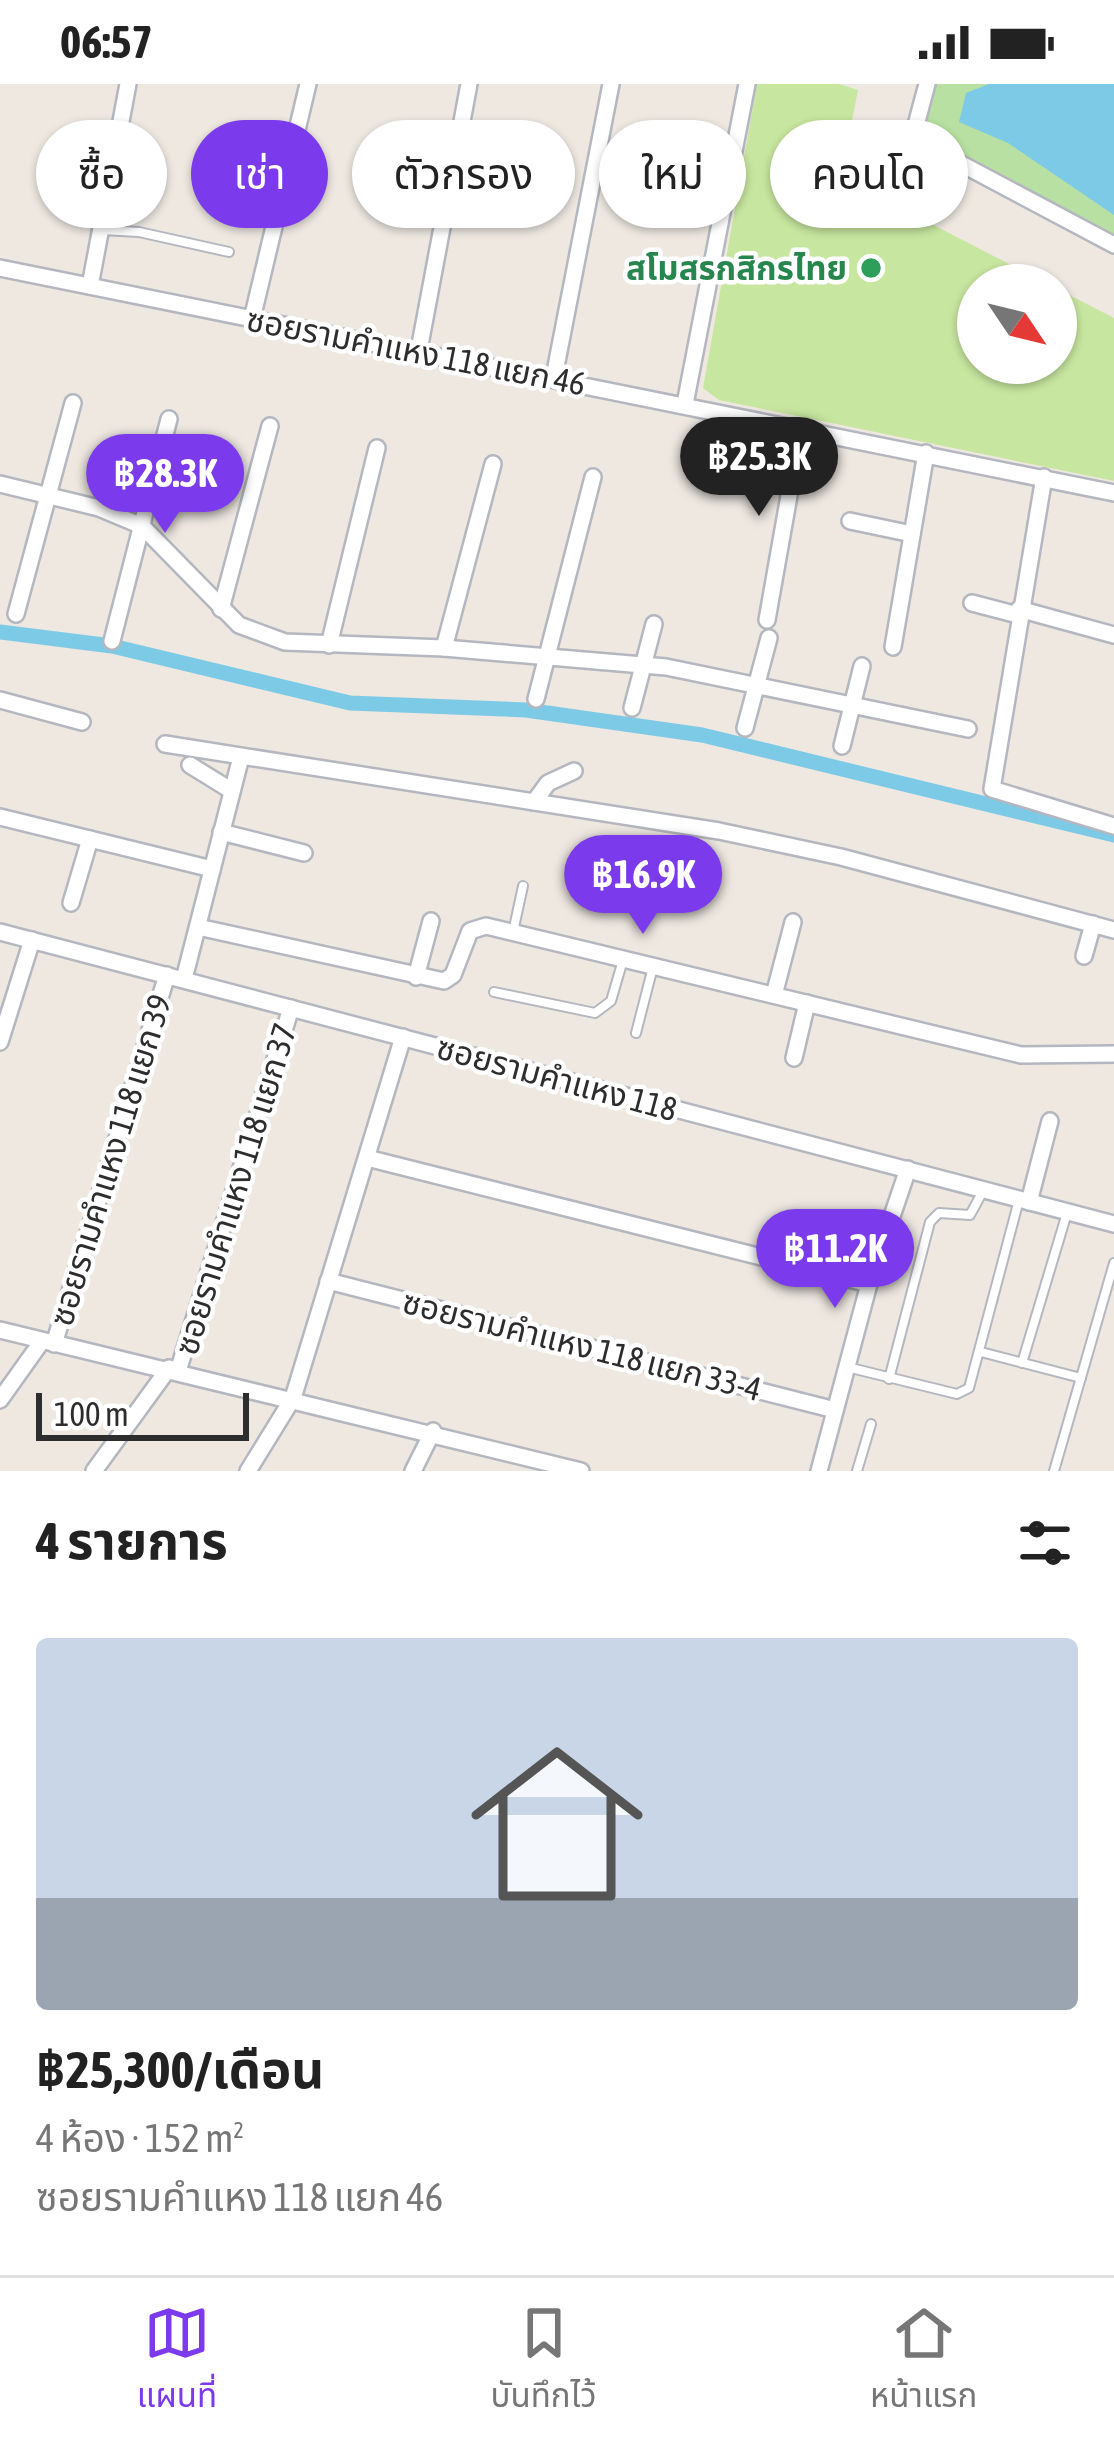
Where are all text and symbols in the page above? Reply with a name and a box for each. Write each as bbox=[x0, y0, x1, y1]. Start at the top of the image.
text: 06:57 bbox=[60, 16, 153, 68]
chip: ซื้อ bbox=[36, 120, 167, 228]
chip: เช่า bbox=[191, 120, 328, 228]
chip: ตัวกรอง bbox=[352, 120, 575, 228]
chip: ใหม่ bbox=[599, 120, 746, 228]
chip: คอนโด bbox=[770, 120, 968, 228]
place label: สโมสรกสิกรไทย bbox=[626, 249, 847, 287]
marker: สโมสรกสิกรไทย bbox=[858, 255, 884, 281]
north arrow bbox=[957, 264, 1077, 384]
map controls bbox=[957, 264, 1077, 384]
street label: ซอยรามคำแหง 118 แยก 46 bbox=[243, 299, 589, 403]
pin: ฿25.3K bbox=[661, 417, 857, 519]
pin: ฿28.3K bbox=[67, 434, 263, 536]
text: ฿25.3K bbox=[707, 434, 811, 478]
text: ฿28.3K bbox=[113, 451, 217, 495]
pin: ฿16.9K bbox=[545, 835, 741, 937]
text: ฿16.9K bbox=[591, 852, 695, 896]
street label: ซอยรามคำแหง 118 แยก 39 bbox=[41, 990, 179, 1330]
street label: ซอยรามคำแหง 118 แยก 37 bbox=[166, 1019, 304, 1359]
street label: ซอยรามคำแหง 118 bbox=[433, 1028, 681, 1128]
pin: ฿11.2K bbox=[737, 1209, 933, 1311]
text: ฿11.2K bbox=[783, 1226, 887, 1270]
street label: ซอยรามคำแหง 118 แยก 33-4 bbox=[399, 1282, 765, 1408]
scale bar bbox=[36, 1387, 249, 1440]
text: 100 m bbox=[54, 1395, 129, 1433]
icon: filters bbox=[1012, 1510, 1078, 1576]
text: 4 รายการ bbox=[36, 1511, 228, 1570]
icon: home bbox=[449, 1716, 665, 1932]
text: ฿25,300/เดือน bbox=[36, 2040, 324, 2099]
text: 4 ห้อง · 152 m² bbox=[36, 2116, 244, 2160]
text: ซอยรามคำแหง 118 แยก 46 bbox=[36, 2175, 443, 2219]
tab: แผนที่ bbox=[137, 2300, 217, 2422]
tab: บันทึกไว้ bbox=[491, 2300, 597, 2422]
tab: หน้าแรก bbox=[870, 2300, 977, 2422]

